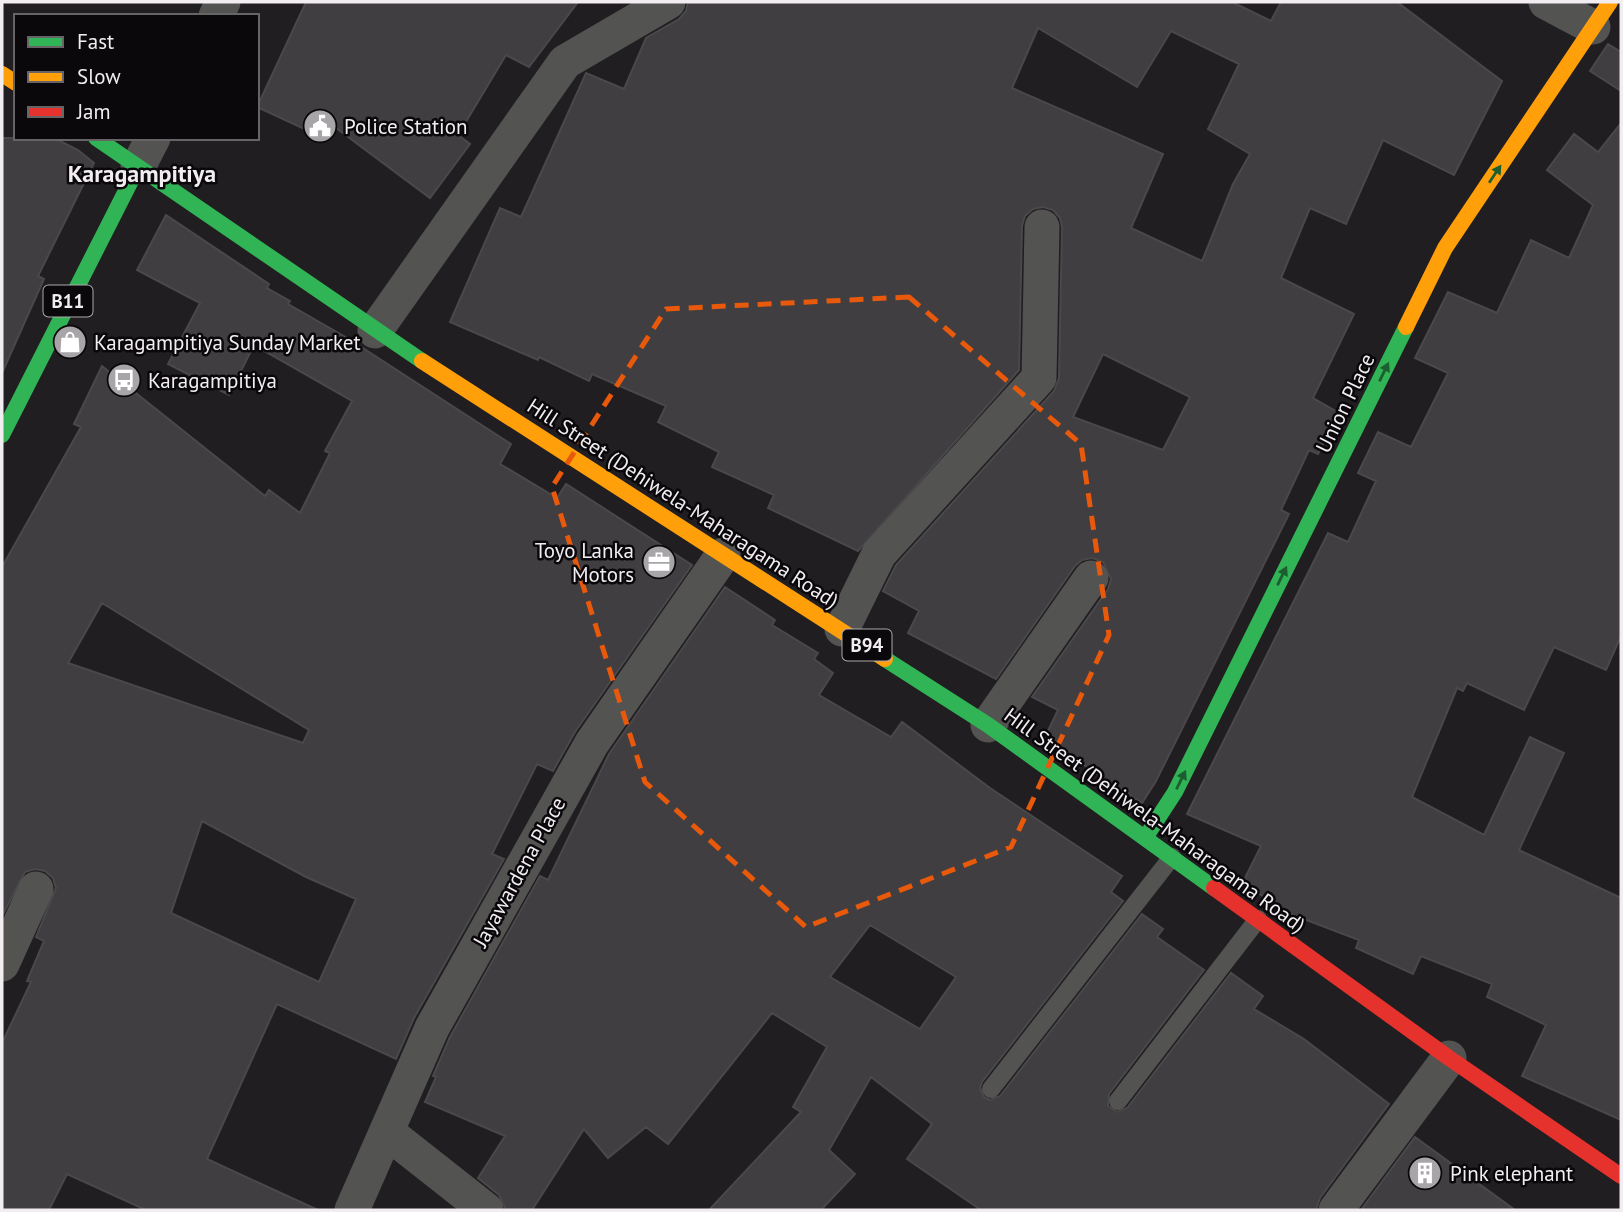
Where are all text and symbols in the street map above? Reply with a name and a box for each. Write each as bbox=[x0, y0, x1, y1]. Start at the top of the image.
legend bbox=[14, 14, 259, 140]
text: Fast bbox=[77, 28, 114, 55]
text: Slow bbox=[77, 63, 121, 90]
text: Jam bbox=[76, 98, 111, 125]
public building icon: Police Station bbox=[301, 107, 339, 145]
place label: Police Station bbox=[344, 113, 467, 140]
district label: Karagampitiya bbox=[68, 158, 216, 189]
one-way arrow bbox=[1488, 164, 1501, 184]
road number: B11 bbox=[43, 286, 92, 316]
shop icon: Karagampitiya Sunday Market bbox=[51, 323, 89, 361]
place label: Karagampitiya Sunday Market bbox=[94, 329, 361, 356]
street label: Union Place bbox=[1309, 349, 1381, 457]
bus stop icon: Karagampitiya bbox=[105, 361, 143, 399]
one-way arrow bbox=[1378, 362, 1389, 382]
place label: Karagampitiya bbox=[148, 367, 277, 394]
street label: Hill Street (Dehiwela-Maharagama Road) bbox=[522, 392, 844, 614]
place label: Toyo Lanka Motors bbox=[535, 537, 634, 588]
office icon: Toyo Lanka Motors bbox=[640, 543, 678, 581]
one-way arrow bbox=[1277, 566, 1288, 586]
road number: B94 bbox=[842, 630, 892, 660]
street label: Hill Street (Dehiwela-Maharagama Road) bbox=[999, 702, 1311, 938]
one-way arrow bbox=[1176, 770, 1187, 790]
street label: Jayawardena Place bbox=[466, 792, 571, 953]
building icon: Pink elephant bbox=[1406, 1154, 1444, 1192]
place label: Pink elephant bbox=[1450, 1160, 1573, 1187]

